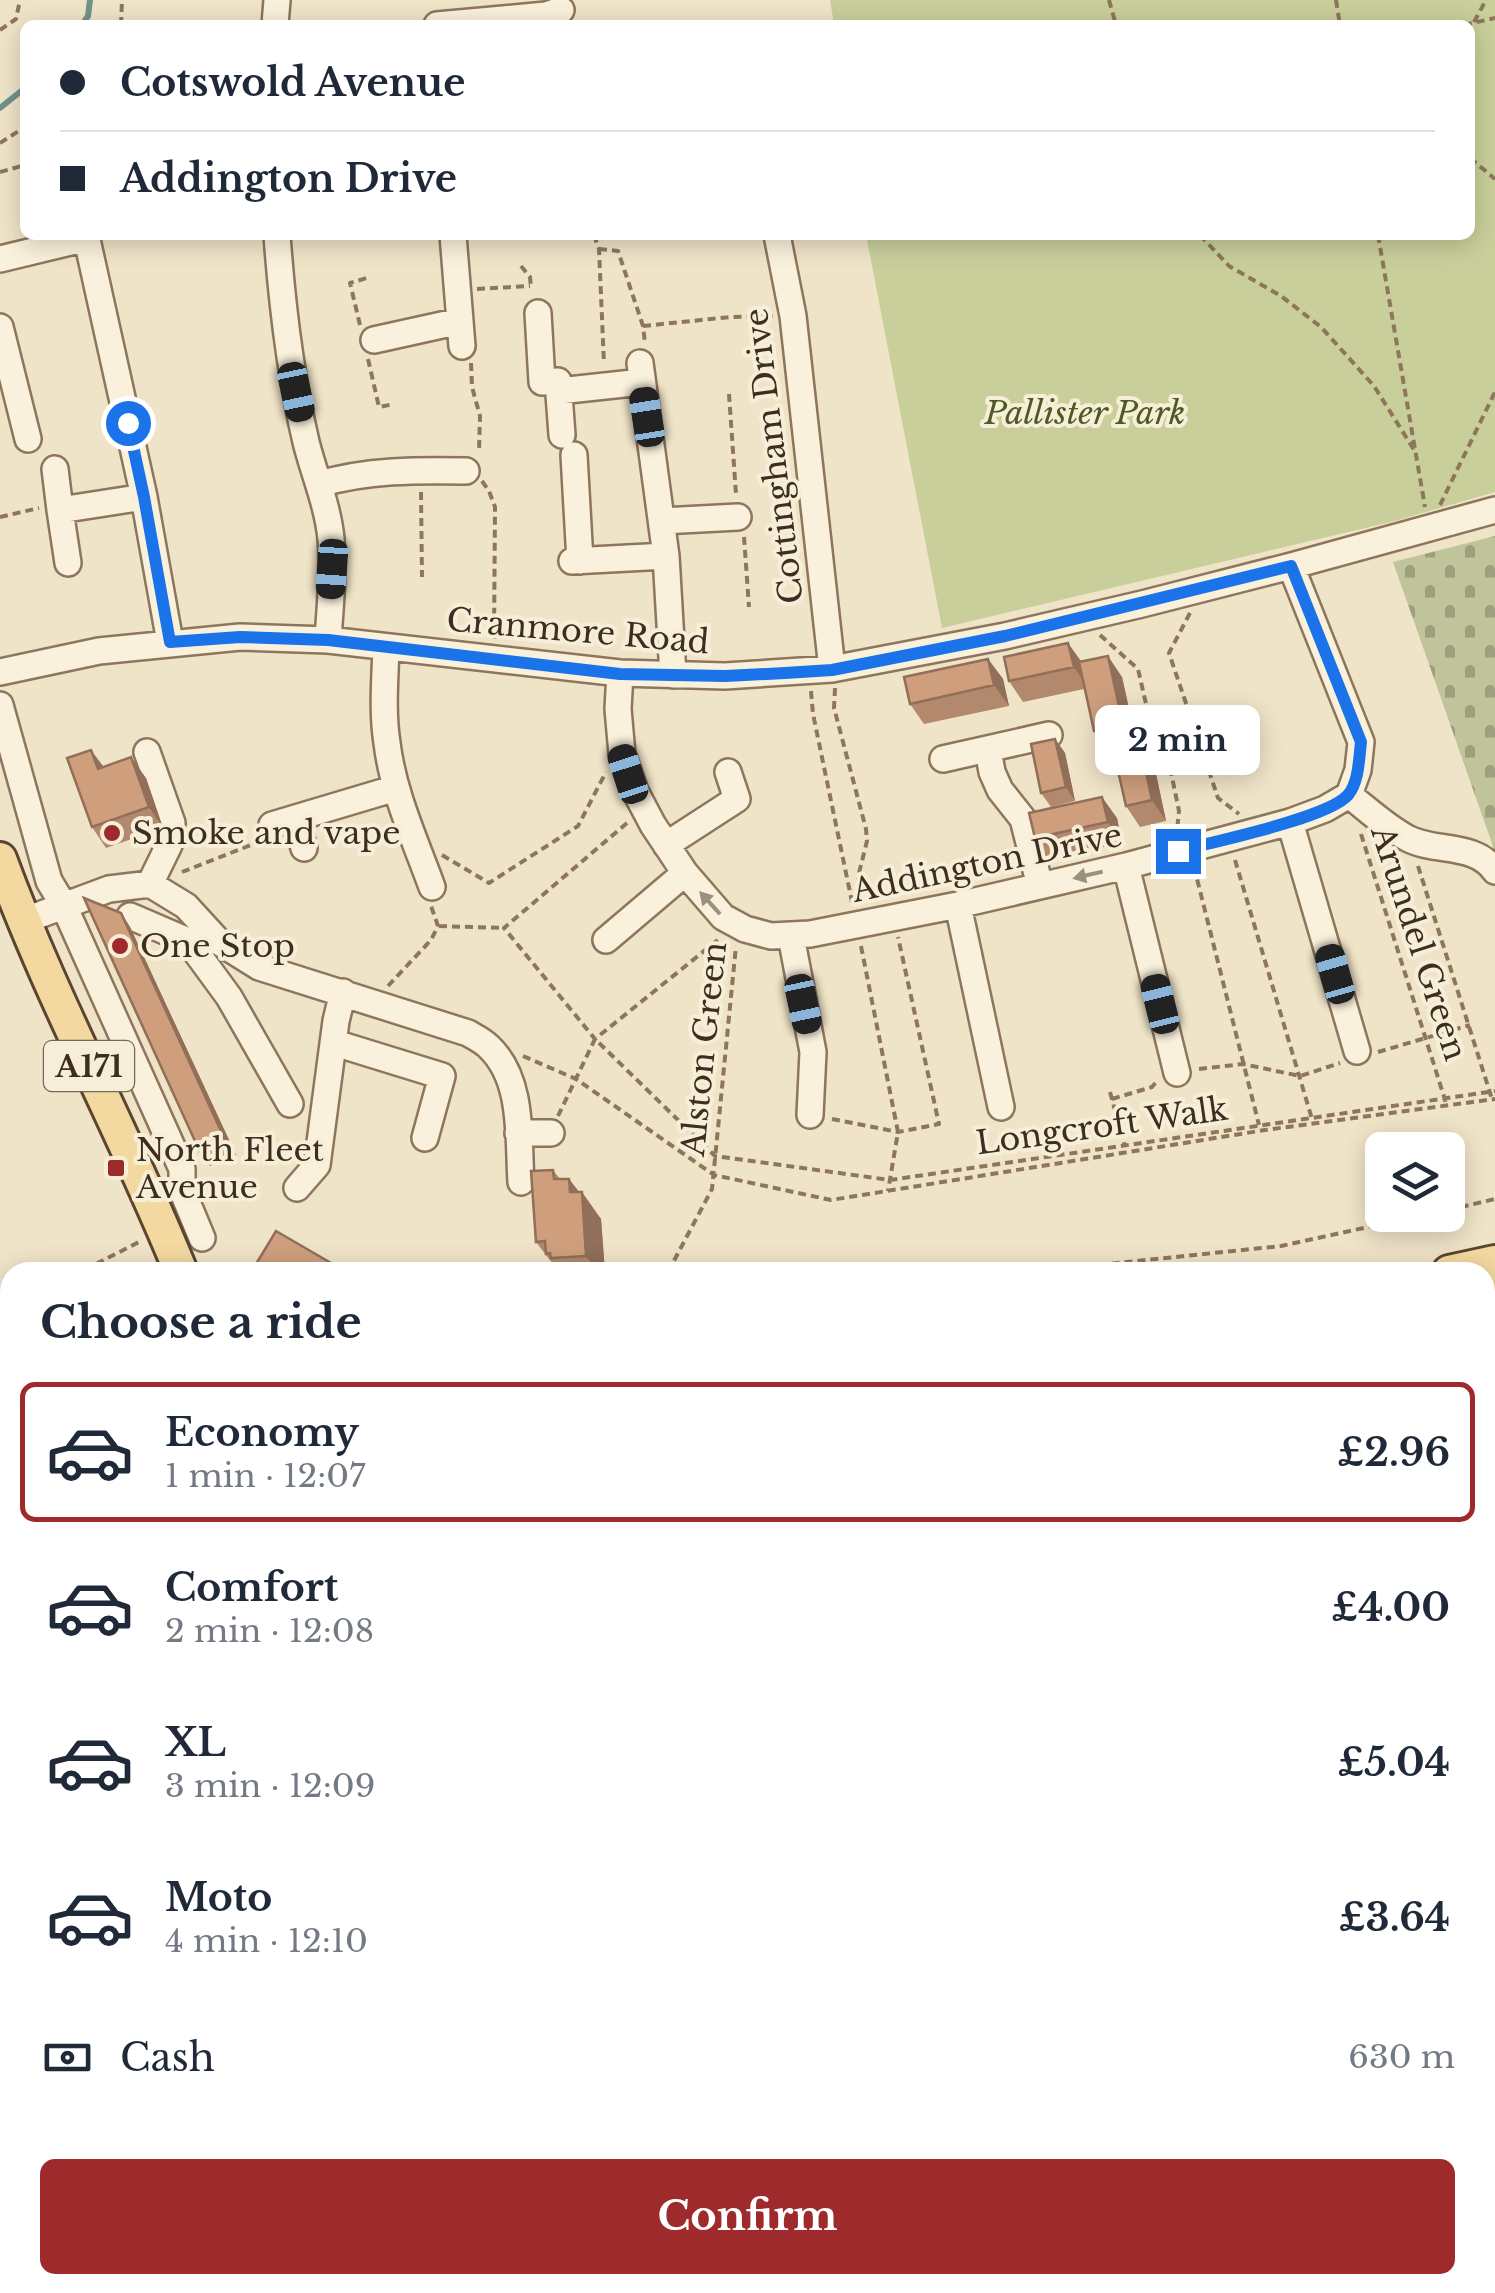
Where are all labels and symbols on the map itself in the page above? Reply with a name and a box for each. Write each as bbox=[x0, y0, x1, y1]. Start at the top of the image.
street label: Cottingham Drive bbox=[736, 306, 812, 606]
car bbox=[275, 360, 317, 424]
car bbox=[627, 385, 667, 449]
park label: Pallister Park bbox=[984, 393, 1185, 433]
route start bbox=[106, 401, 151, 446]
car bbox=[315, 538, 349, 600]
street label: Cranmore Road bbox=[445, 600, 711, 662]
callout: 2 min bbox=[1096, 706, 1260, 776]
car bbox=[604, 741, 652, 807]
place label: Smoke and vape bbox=[132, 813, 401, 853]
street label: Addington Drive bbox=[847, 815, 1126, 911]
street label: Arundel Green bbox=[1362, 820, 1476, 1065]
marker: Smoke and vape bbox=[101, 822, 123, 844]
route end bbox=[1156, 829, 1201, 874]
one-way arrow bbox=[1072, 868, 1103, 883]
one-way arrow bbox=[699, 891, 722, 915]
place label: One Stop bbox=[140, 926, 295, 966]
marker: One Stop bbox=[109, 935, 131, 957]
street label: Alston Green bbox=[673, 940, 735, 1159]
car bbox=[1312, 941, 1358, 1007]
car bbox=[1138, 971, 1182, 1037]
car bbox=[782, 972, 824, 1036]
road number: A171 bbox=[44, 1041, 134, 1091]
street label: Longcroft Walk bbox=[973, 1088, 1231, 1163]
place label: North Fleet Avenue bbox=[135, 1130, 324, 1207]
marker: North Fleet Avenue bbox=[105, 1157, 127, 1179]

